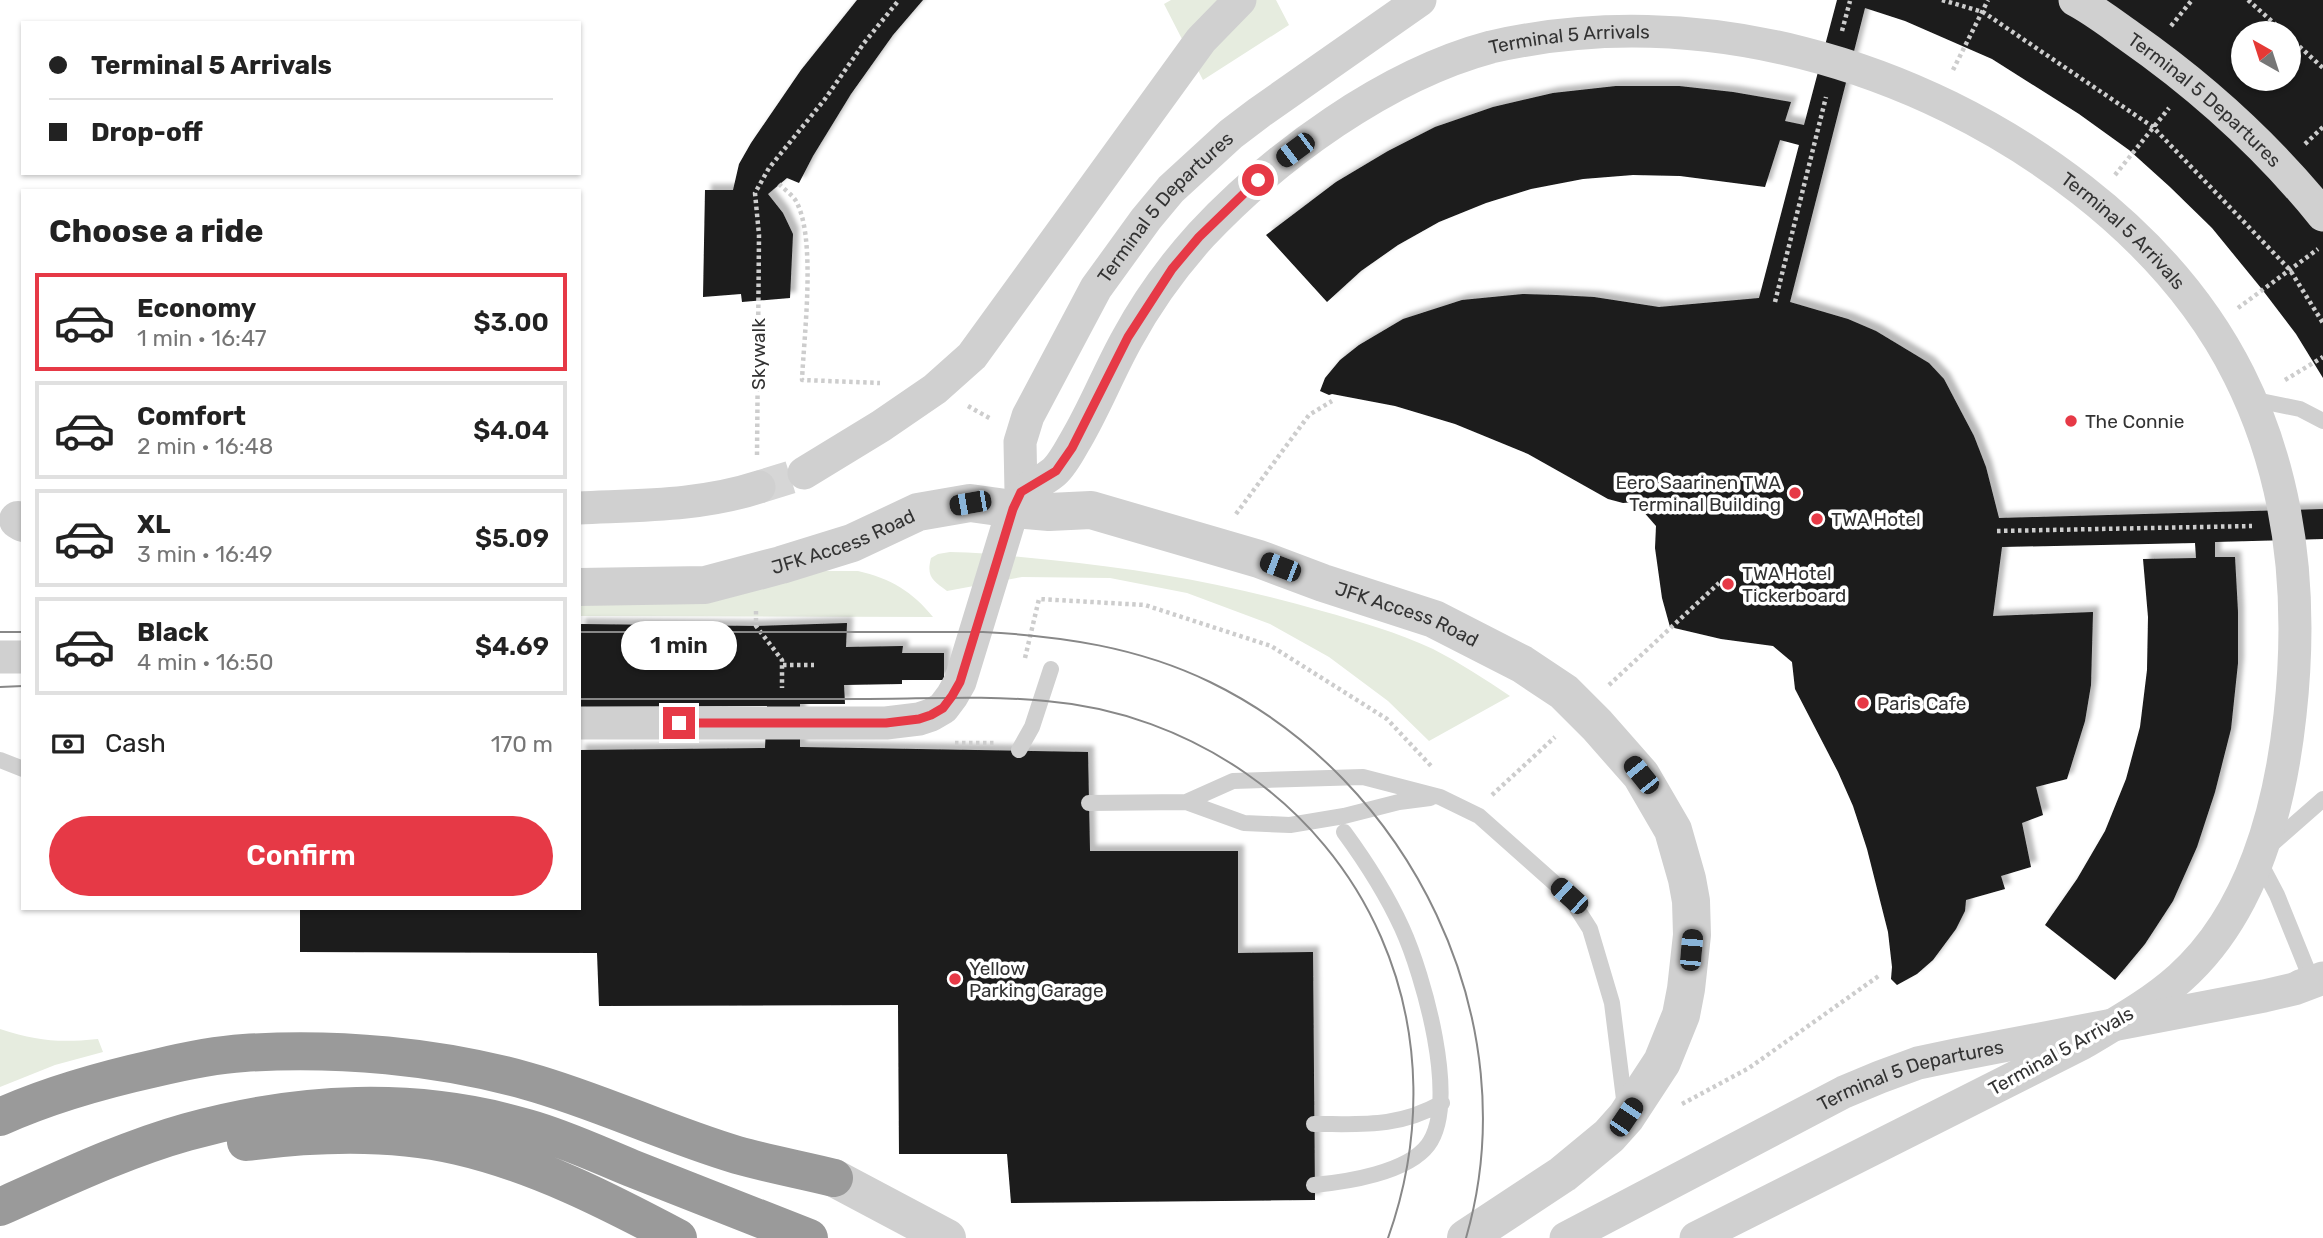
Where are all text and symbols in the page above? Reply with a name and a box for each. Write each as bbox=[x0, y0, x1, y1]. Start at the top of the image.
street label: Terminal 5 Arrivals bbox=[1486, 20, 1650, 59]
north arrow bbox=[2231, 21, 2301, 91]
map controls bbox=[2231, 21, 2301, 91]
street label: Terminal 5 Departures bbox=[2124, 28, 2286, 172]
text: Terminal 5 Arrivals bbox=[91, 50, 332, 81]
text: Drop-off bbox=[91, 117, 203, 148]
street label: Terminal 5 Departures bbox=[1092, 126, 1238, 287]
car bbox=[1272, 129, 1319, 171]
route start bbox=[1242, 164, 1274, 196]
street label: Terminal 5 Arrivals bbox=[2057, 167, 2191, 294]
text: Choose a ride bbox=[49, 212, 263, 250]
icon: car bbox=[53, 291, 116, 354]
text: Economy bbox=[137, 293, 256, 324]
text: $3.00 bbox=[474, 307, 549, 338]
street label: Skywalk bbox=[747, 318, 770, 390]
text: 1 min · 16:47 bbox=[137, 324, 267, 352]
icon: car bbox=[53, 399, 116, 462]
text: Comfort bbox=[137, 401, 246, 432]
place label: The Connie bbox=[2085, 410, 2184, 433]
marker: The Connie bbox=[2063, 413, 2079, 429]
text: $4.04 bbox=[473, 415, 549, 446]
text: 2 min · 16:48 bbox=[137, 432, 273, 460]
place label: Eero Saarinen TWA Terminal Building bbox=[1615, 471, 1781, 516]
marker: Eero Saarinen TWA Terminal Building bbox=[1787, 485, 1803, 501]
car bbox=[948, 489, 993, 517]
street label: JFK Access Road bbox=[769, 504, 918, 579]
icon: car bbox=[53, 507, 116, 570]
place label: TWA Hotel bbox=[1831, 508, 1921, 531]
text: XL bbox=[137, 509, 170, 540]
marker: TWA Hotel bbox=[1809, 511, 1825, 527]
text: $5.09 bbox=[475, 523, 549, 554]
text: 3 min · 16:49 bbox=[137, 540, 273, 568]
car bbox=[1257, 550, 1304, 584]
place label: TWA Hotel Tickerboard bbox=[1742, 562, 1846, 607]
street label: JFK Access Road bbox=[1332, 576, 1483, 651]
marker: TWA Hotel Tickerboard bbox=[1720, 576, 1736, 592]
icon: car bbox=[53, 615, 116, 678]
text: Black bbox=[137, 617, 209, 648]
callout: 1 min bbox=[621, 622, 737, 670]
text: $4.69 bbox=[475, 631, 549, 662]
text: 1 min bbox=[650, 631, 708, 659]
text: 4 min · 16:50 bbox=[137, 648, 274, 676]
place label: Paris Cafe bbox=[1877, 692, 1967, 715]
marker: Paris Cafe bbox=[1855, 695, 1871, 711]
route end bbox=[663, 707, 695, 739]
icon: cash bbox=[49, 725, 87, 763]
text: Cash bbox=[105, 728, 166, 759]
text: 170 m bbox=[491, 730, 553, 758]
car bbox=[1620, 752, 1663, 798]
button: Confirm bbox=[49, 816, 553, 896]
car bbox=[1547, 874, 1592, 918]
car bbox=[1679, 928, 1704, 972]
place label: Yellow Parking Garage bbox=[969, 957, 1104, 1002]
marker: Yellow Parking Garage bbox=[947, 971, 963, 987]
street label: Terminal 5 Arrivals bbox=[1985, 1002, 2137, 1100]
street label: Terminal 5 Departures bbox=[1813, 1035, 2005, 1115]
car bbox=[1606, 1094, 1647, 1140]

